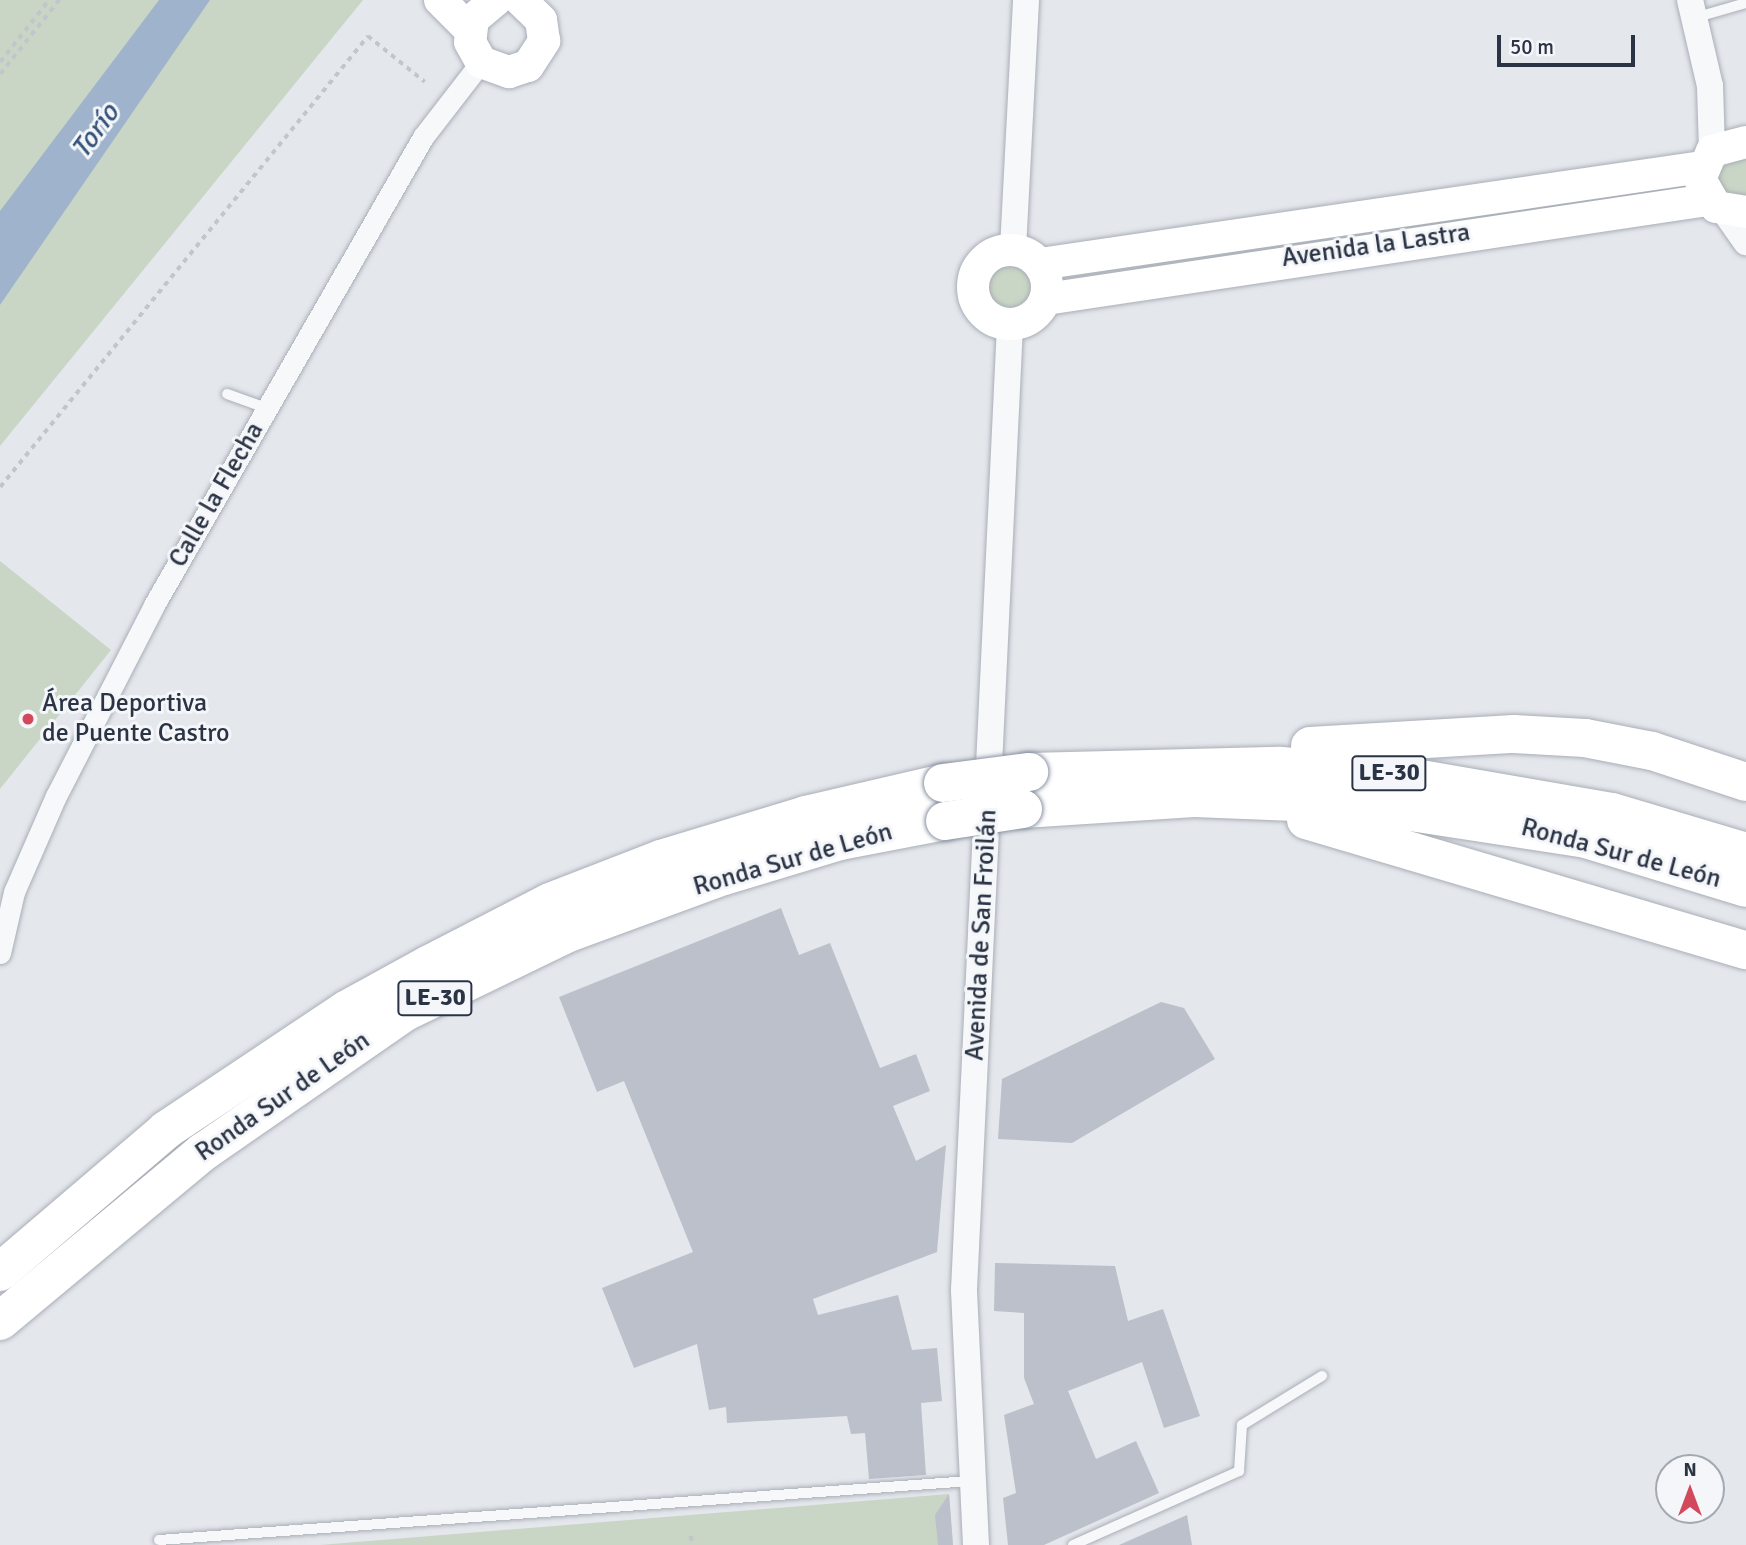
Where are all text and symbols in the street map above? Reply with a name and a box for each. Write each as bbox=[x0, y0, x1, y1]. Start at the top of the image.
scale bar bbox=[1501, 21, 1639, 65]
text: 50 m bbox=[1510, 34, 1554, 60]
water label: Torío bbox=[64, 97, 126, 165]
street label: Avenida la Lastra bbox=[1280, 217, 1472, 275]
street label: Calle la Flecha bbox=[163, 417, 271, 573]
place label: Área Deportiva de Puente Castro bbox=[42, 688, 230, 750]
marker: Área Deportiva de Puente Castro bbox=[20, 711, 36, 727]
road number: LE-30 bbox=[1350, 752, 1428, 794]
street label: Avenida de San Froilán bbox=[960, 809, 1004, 1061]
street label: Ronda Sur de León bbox=[1518, 812, 1724, 896]
street label: Ronda Sur de León bbox=[690, 817, 896, 903]
road number: LE-30 bbox=[396, 978, 474, 1018]
street label: Ronda Sur de León bbox=[190, 1025, 376, 1169]
north arrow bbox=[1655, 1454, 1725, 1524]
text: N bbox=[1683, 1458, 1697, 1482]

